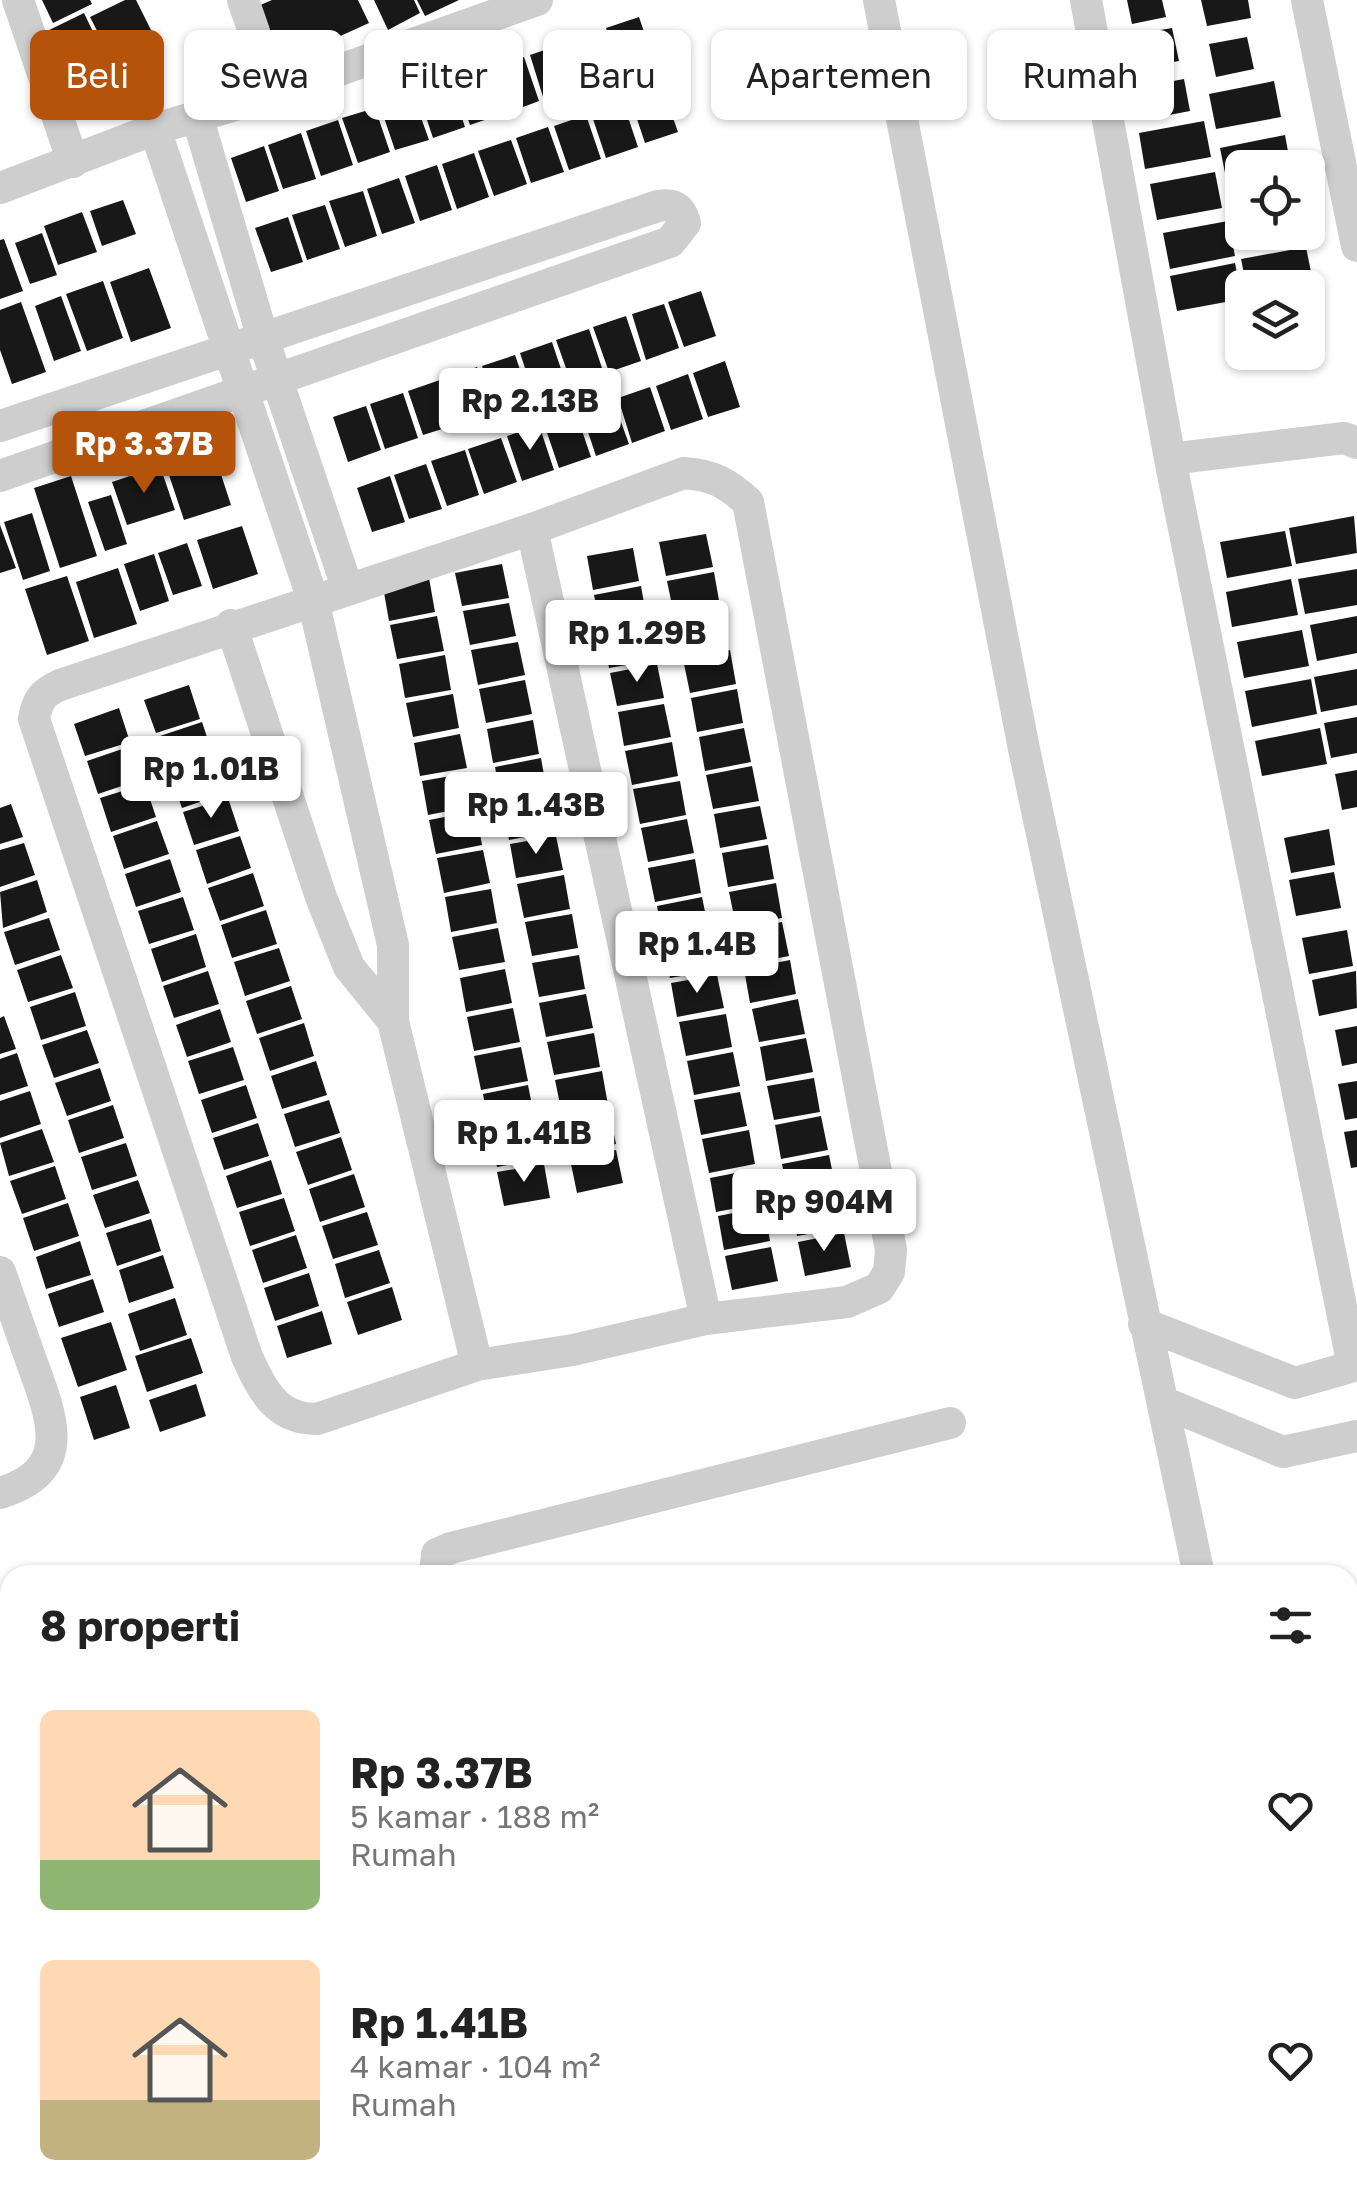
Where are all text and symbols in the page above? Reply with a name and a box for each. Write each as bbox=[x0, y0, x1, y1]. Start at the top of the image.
chip: Beli bbox=[30, 30, 164, 120]
chip: Sewa bbox=[184, 30, 344, 120]
chip: Filter bbox=[364, 30, 523, 120]
chip: Baru bbox=[543, 30, 691, 120]
chip: Apartemen bbox=[711, 30, 967, 120]
chip: Rumah bbox=[987, 30, 1174, 120]
map controls bbox=[1225, 150, 1325, 370]
button: locate bbox=[1225, 150, 1325, 250]
button: layers bbox=[1225, 270, 1325, 370]
pin: Rp 2.13B bbox=[427, 368, 633, 453]
text: Rp 2.13B bbox=[461, 381, 599, 419]
pin: Rp 3.37B bbox=[41, 411, 247, 496]
text: Rp 3.37B bbox=[74, 424, 214, 462]
pin: Rp 1.29B bbox=[534, 600, 740, 685]
text: Rp 1.29B bbox=[567, 613, 707, 651]
pin: Rp 1.01B bbox=[108, 736, 314, 821]
text: Rp 1.01B bbox=[143, 749, 279, 787]
pin: Rp 1.43B bbox=[433, 772, 639, 857]
text: Rp 1.43B bbox=[467, 785, 605, 823]
pin: Rp 1.4B bbox=[605, 911, 789, 996]
text: Rp 1.4B bbox=[637, 924, 757, 962]
pin: Rp 1.41B bbox=[421, 1100, 627, 1185]
text: Rp 1.41B bbox=[456, 1113, 592, 1151]
pin: Rp 904M bbox=[732, 1169, 916, 1254]
text: Rp 904M bbox=[754, 1182, 894, 1220]
icon: filters bbox=[1263, 1598, 1318, 1653]
text: 8 properti bbox=[40, 1600, 240, 1650]
text: Rp 3.37B bbox=[350, 1747, 533, 1797]
icon: home bbox=[120, 1750, 240, 1870]
icon: heart bbox=[1263, 1783, 1318, 1838]
text: 5 kamar · 188 m² bbox=[350, 1797, 599, 1835]
text: Rumah bbox=[350, 1835, 457, 1873]
text: Rp 1.41B bbox=[350, 1997, 528, 2047]
icon: home bbox=[120, 2000, 240, 2120]
icon: heart bbox=[1263, 2033, 1318, 2088]
text: 4 kamar · 104 m² bbox=[350, 2047, 601, 2085]
text: Rumah bbox=[350, 2085, 457, 2123]

